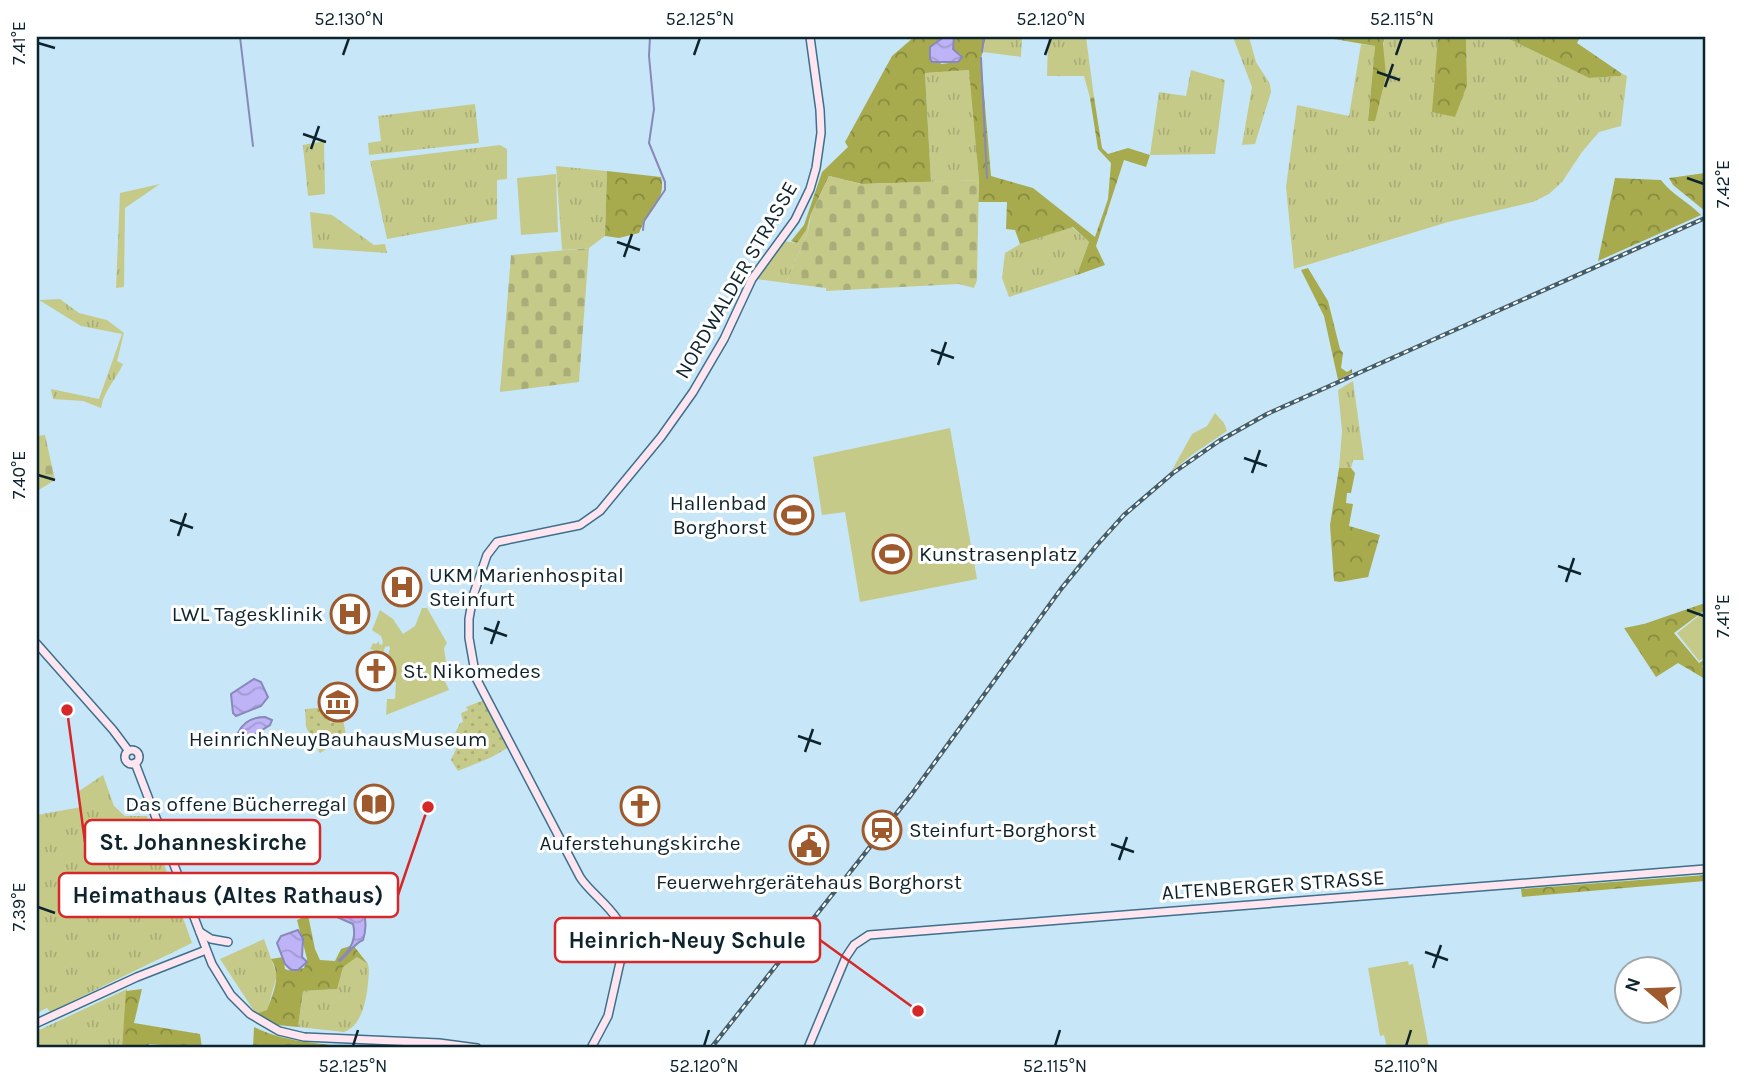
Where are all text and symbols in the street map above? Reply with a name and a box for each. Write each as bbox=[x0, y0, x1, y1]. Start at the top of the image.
text: 52.130°N bbox=[314, 8, 384, 30]
text: 52.125°N bbox=[666, 8, 734, 30]
text: 52.120°N bbox=[1016, 8, 1086, 30]
text: 52.115°N bbox=[1370, 8, 1434, 30]
text: 7.41°E bbox=[8, 21, 30, 65]
text: 7.42°E bbox=[1712, 160, 1734, 208]
street label: NORDWALDER STRASSE bbox=[670, 177, 802, 383]
text: 7.40°E bbox=[8, 451, 30, 499]
place label: Hallenbad Borghorst bbox=[670, 491, 767, 539]
sports icon: Hallenbad Borghorst bbox=[773, 494, 815, 536]
sports icon: Kunstrasenplatz bbox=[871, 533, 913, 575]
place label: Kunstrasenplatz bbox=[919, 542, 1077, 566]
place label: UKM Marienhospital Steinfurt bbox=[429, 563, 624, 611]
hospital icon: UKM Marienhospital Steinfurt bbox=[381, 566, 423, 608]
hospital icon: LWL Tagesklinik bbox=[329, 593, 371, 635]
text: 7.41°E bbox=[1712, 594, 1734, 638]
place label: LWL Tagesklinik bbox=[172, 602, 323, 626]
church icon: St. Nikomedes bbox=[355, 650, 397, 692]
place label: St. Nikomedes bbox=[403, 659, 541, 683]
museum icon: HeinrichNeuyBauhausMuseum bbox=[317, 681, 359, 723]
place label: HeinrichNeuyBauhausMuseum bbox=[189, 727, 487, 751]
library icon: Das offene Bücherregal bbox=[353, 783, 395, 825]
church icon: Auferstehungskirche bbox=[619, 785, 661, 827]
place label: Das offene Bücherregal bbox=[125, 792, 347, 816]
station icon: Steinfurt-Borghorst bbox=[861, 809, 903, 851]
place label: Steinfurt-Borghorst bbox=[909, 818, 1096, 842]
callout: St. Johanneskirche bbox=[85, 820, 320, 864]
public building icon: Feuerwehrgerätehaus Borghorst bbox=[788, 824, 830, 866]
text: St. Johanneskirche bbox=[99, 829, 307, 856]
place label: Auferstehungskirche bbox=[540, 831, 741, 855]
street label: ALTENBERGER STRASSE bbox=[1161, 865, 1385, 905]
place label: Feuerwehrgerätehaus Borghorst bbox=[656, 870, 962, 894]
callout: Heimathaus (Altes Rathaus) bbox=[59, 873, 398, 917]
text: Heimathaus (Altes Rathaus) bbox=[72, 882, 384, 909]
text: 7.39°E bbox=[8, 883, 30, 931]
callout: Heinrich-Neuy Schule bbox=[555, 918, 820, 962]
text: Heinrich-Neuy Schule bbox=[568, 927, 806, 954]
north arrow bbox=[1612, 956, 1682, 1026]
text: N bbox=[1620, 975, 1645, 995]
text: 52.125°N bbox=[319, 1055, 387, 1077]
text: 52.120°N bbox=[669, 1055, 739, 1077]
text: 52.115°N bbox=[1023, 1055, 1087, 1077]
text: 52.110°N bbox=[1374, 1055, 1438, 1077]

